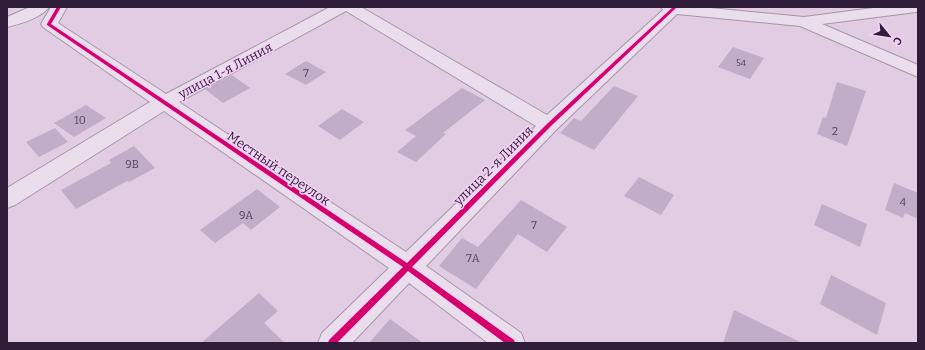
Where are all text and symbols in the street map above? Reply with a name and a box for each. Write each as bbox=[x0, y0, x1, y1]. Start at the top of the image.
north arrow bbox=[869, 16, 909, 56]
text: С bbox=[890, 34, 905, 47]
street label: улица 1-я Линия bbox=[175, 39, 275, 102]
house number: 54 bbox=[736, 58, 747, 68]
house number: 7 bbox=[303, 67, 309, 80]
house number: 10 bbox=[74, 114, 86, 127]
street label: улица 2-я Линия bbox=[450, 123, 536, 209]
house number: 2 bbox=[832, 125, 838, 138]
street label: Местный переулок bbox=[224, 128, 333, 209]
house number: 9В bbox=[125, 158, 139, 171]
house number: 4 bbox=[900, 196, 907, 209]
house number: 9А bbox=[239, 209, 253, 222]
house number: 7 bbox=[531, 219, 537, 232]
house number: 7А bbox=[466, 252, 480, 265]

